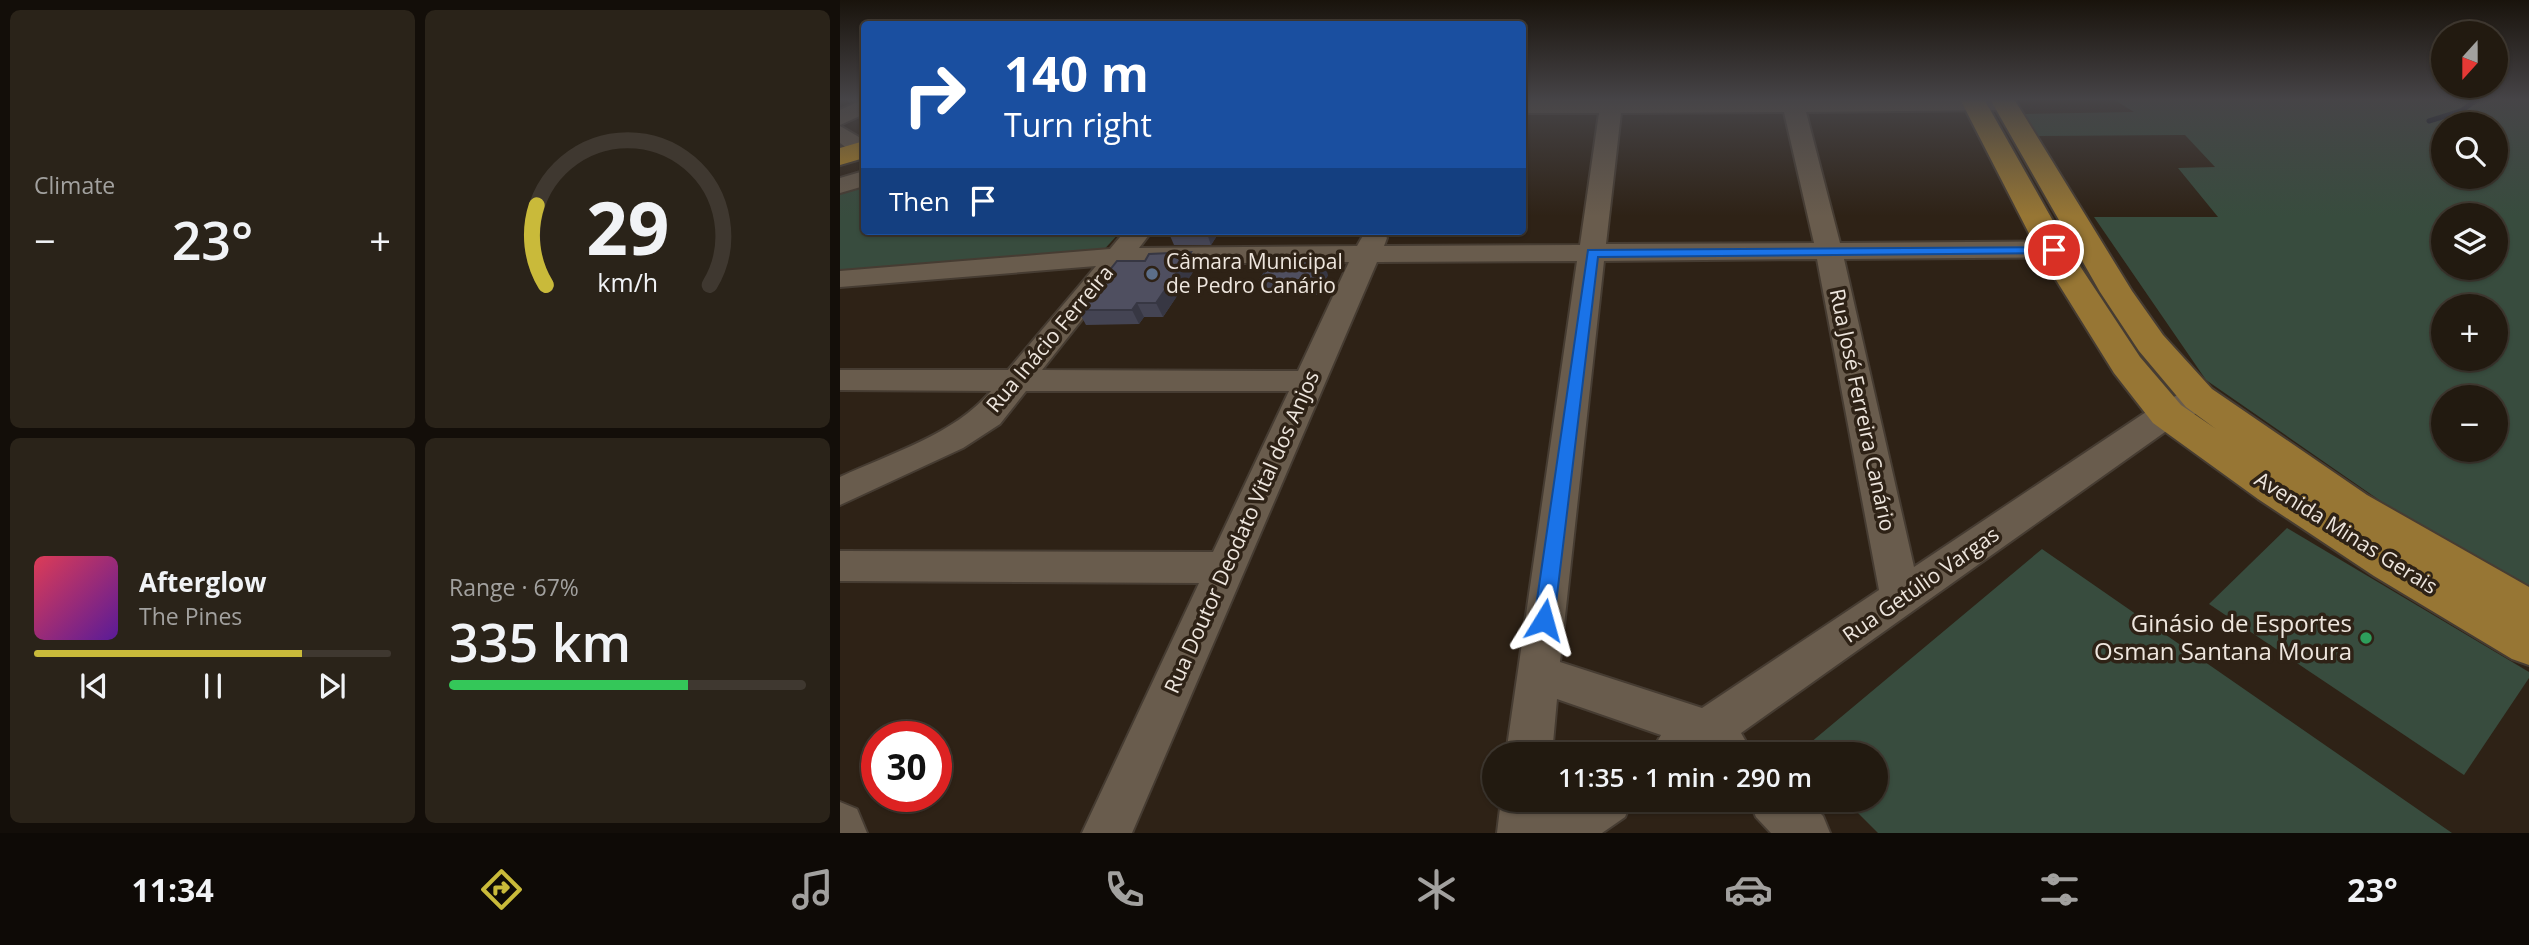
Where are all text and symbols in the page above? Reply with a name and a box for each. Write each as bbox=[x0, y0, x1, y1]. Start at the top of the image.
north arrow bbox=[2431, 21, 2508, 98]
map controls bbox=[2431, 21, 2508, 462]
text: 140 m bbox=[1004, 40, 1149, 106]
icon: right bbox=[889, 49, 980, 140]
text: Turn right bbox=[1004, 103, 1152, 146]
button: search bbox=[2431, 112, 2508, 189]
text: Climate bbox=[34, 169, 115, 201]
text: 29 bbox=[586, 177, 669, 276]
icon: arrive bbox=[964, 182, 1002, 220]
text: Then bbox=[889, 183, 950, 219]
button: layers bbox=[2431, 203, 2508, 280]
text: 23° bbox=[172, 204, 253, 275]
text: − bbox=[34, 214, 56, 266]
text: + bbox=[369, 214, 391, 266]
pin bbox=[2024, 220, 2084, 280]
icon: arrive bbox=[2035, 231, 2073, 269]
place label: Câmara Municipal de Pedro Canário bbox=[1166, 247, 1343, 299]
street label: Rua Inácio Ferreira bbox=[979, 259, 1119, 418]
text: km/h bbox=[597, 265, 658, 299]
marker: Câmara Municipal de Pedro Canário bbox=[1144, 266, 1160, 282]
street label: Rua José Ferreira Canário bbox=[1824, 286, 1902, 534]
button: + bbox=[2431, 294, 2508, 371]
street label: Rua Doutor Deodato Vital dos Anjos bbox=[1157, 366, 1325, 697]
button: − bbox=[2431, 385, 2508, 462]
street label: Avenida Minas Gerais bbox=[2250, 464, 2443, 600]
street label: Rua Getúlio Vargas bbox=[1837, 520, 2004, 649]
text: Afterglow bbox=[139, 564, 266, 600]
text: Range · 67% bbox=[449, 571, 579, 603]
position arrow bbox=[1507, 583, 1581, 657]
text: The Pines bbox=[139, 600, 242, 632]
text: 335 km bbox=[449, 606, 631, 677]
place label: Ginásio de Esportes Osman Santana Moura bbox=[2094, 606, 2352, 667]
marker: Ginásio de Esportes Osman Santana Moura bbox=[2358, 630, 2374, 646]
icon: previous bbox=[75, 667, 113, 705]
icon: pause bbox=[194, 667, 232, 705]
icon: next bbox=[313, 667, 351, 705]
speed limit sign: 30 bbox=[861, 721, 952, 812]
text: 11:35 · 1 min · 290 m bbox=[1558, 759, 1812, 795]
icon: directions bbox=[477, 865, 526, 914]
icon: music bbox=[788, 865, 837, 914]
icon: phone bbox=[1100, 865, 1149, 914]
icon: climate bbox=[1412, 865, 1461, 914]
icon: car bbox=[1724, 865, 1773, 914]
icon: filters bbox=[2035, 865, 2084, 914]
text: 11:34 bbox=[131, 868, 214, 911]
text: 23° bbox=[2347, 868, 2398, 911]

